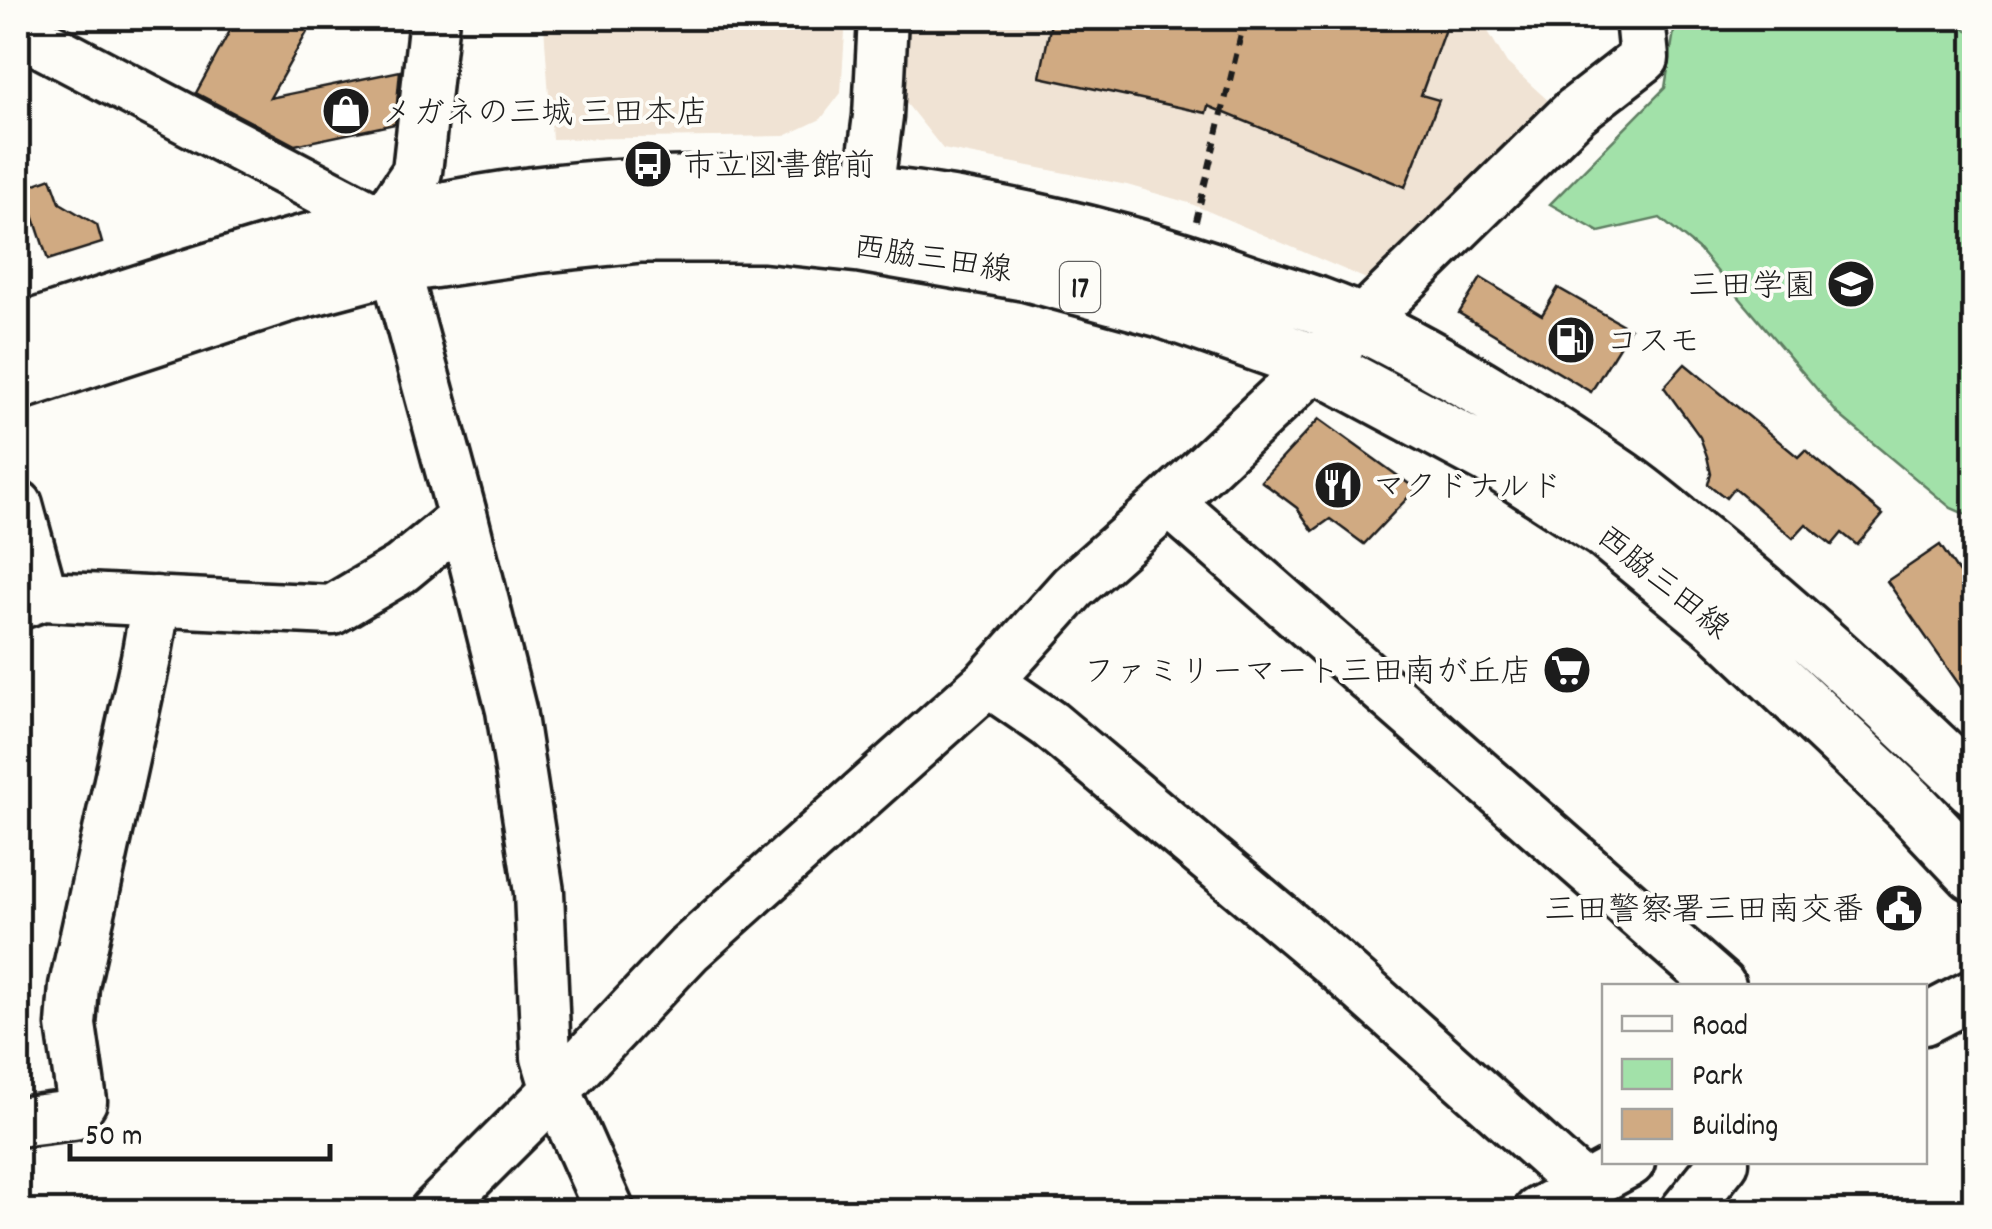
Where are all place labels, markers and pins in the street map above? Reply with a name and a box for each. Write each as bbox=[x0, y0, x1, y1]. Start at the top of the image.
shop icon: メガネの三城 三田本店 bbox=[320, 85, 372, 137]
place label: メガネの三城 三田本店 bbox=[381, 93, 708, 139]
bus stop icon: 市立図書館前 bbox=[622, 138, 674, 190]
place label: 市立図書館前 bbox=[683, 146, 875, 192]
school or university icon: 三田学園 bbox=[1825, 258, 1877, 310]
place label: 三田学園 bbox=[1688, 266, 1816, 312]
fuel station icon: コスモ bbox=[1545, 314, 1597, 366]
place label: コスモ bbox=[1606, 322, 1701, 368]
restaurant icon: マクドナルド bbox=[1312, 459, 1364, 511]
place label: マクドナルド bbox=[1373, 467, 1562, 513]
supermarket icon: ファミリーマート三田南が丘店 bbox=[1541, 644, 1593, 696]
place label: ファミリーマート三田南が丘店 bbox=[1083, 652, 1532, 698]
public building icon: 三田警察署三田南交番 bbox=[1873, 882, 1925, 934]
place label: 三田警察署三田南交番 bbox=[1544, 890, 1864, 936]

